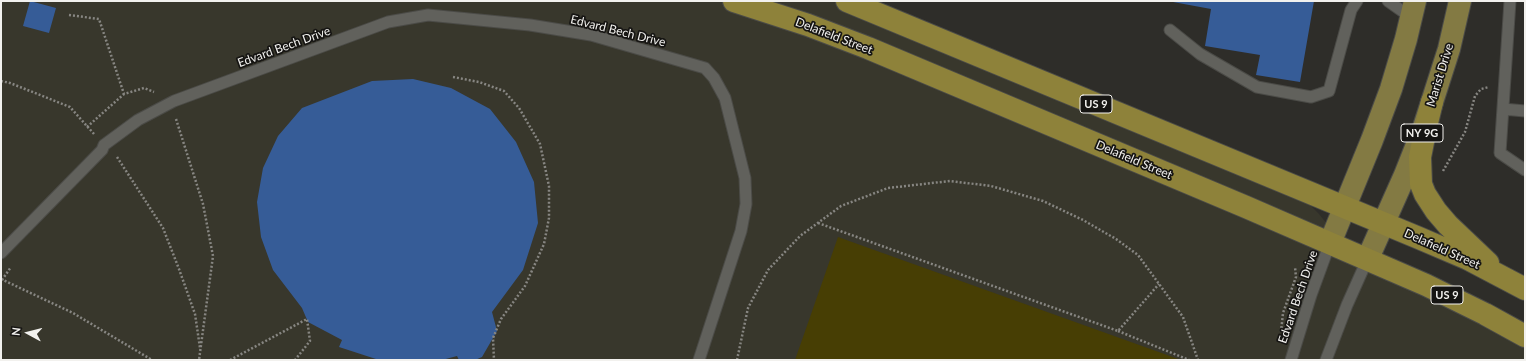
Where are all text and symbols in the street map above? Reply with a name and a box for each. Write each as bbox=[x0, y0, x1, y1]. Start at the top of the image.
street label: Edvard Bech Drive bbox=[569, 12, 667, 50]
street label: Delafield Street bbox=[793, 15, 875, 57]
street label: Edvard Bech Drive bbox=[236, 24, 332, 70]
street label: Marist Drive bbox=[1424, 42, 1456, 108]
road number: US 9 bbox=[1080, 95, 1112, 113]
road number: NY 9G bbox=[1401, 124, 1443, 142]
street label: Delafield Street bbox=[1094, 137, 1174, 183]
street label: Delafield Street bbox=[1402, 226, 1482, 272]
street label: Edvard Bech Drive bbox=[1275, 249, 1321, 345]
road number: US 9 bbox=[1431, 286, 1463, 304]
north arrow bbox=[8, 313, 48, 353]
text: N bbox=[9, 326, 23, 336]

